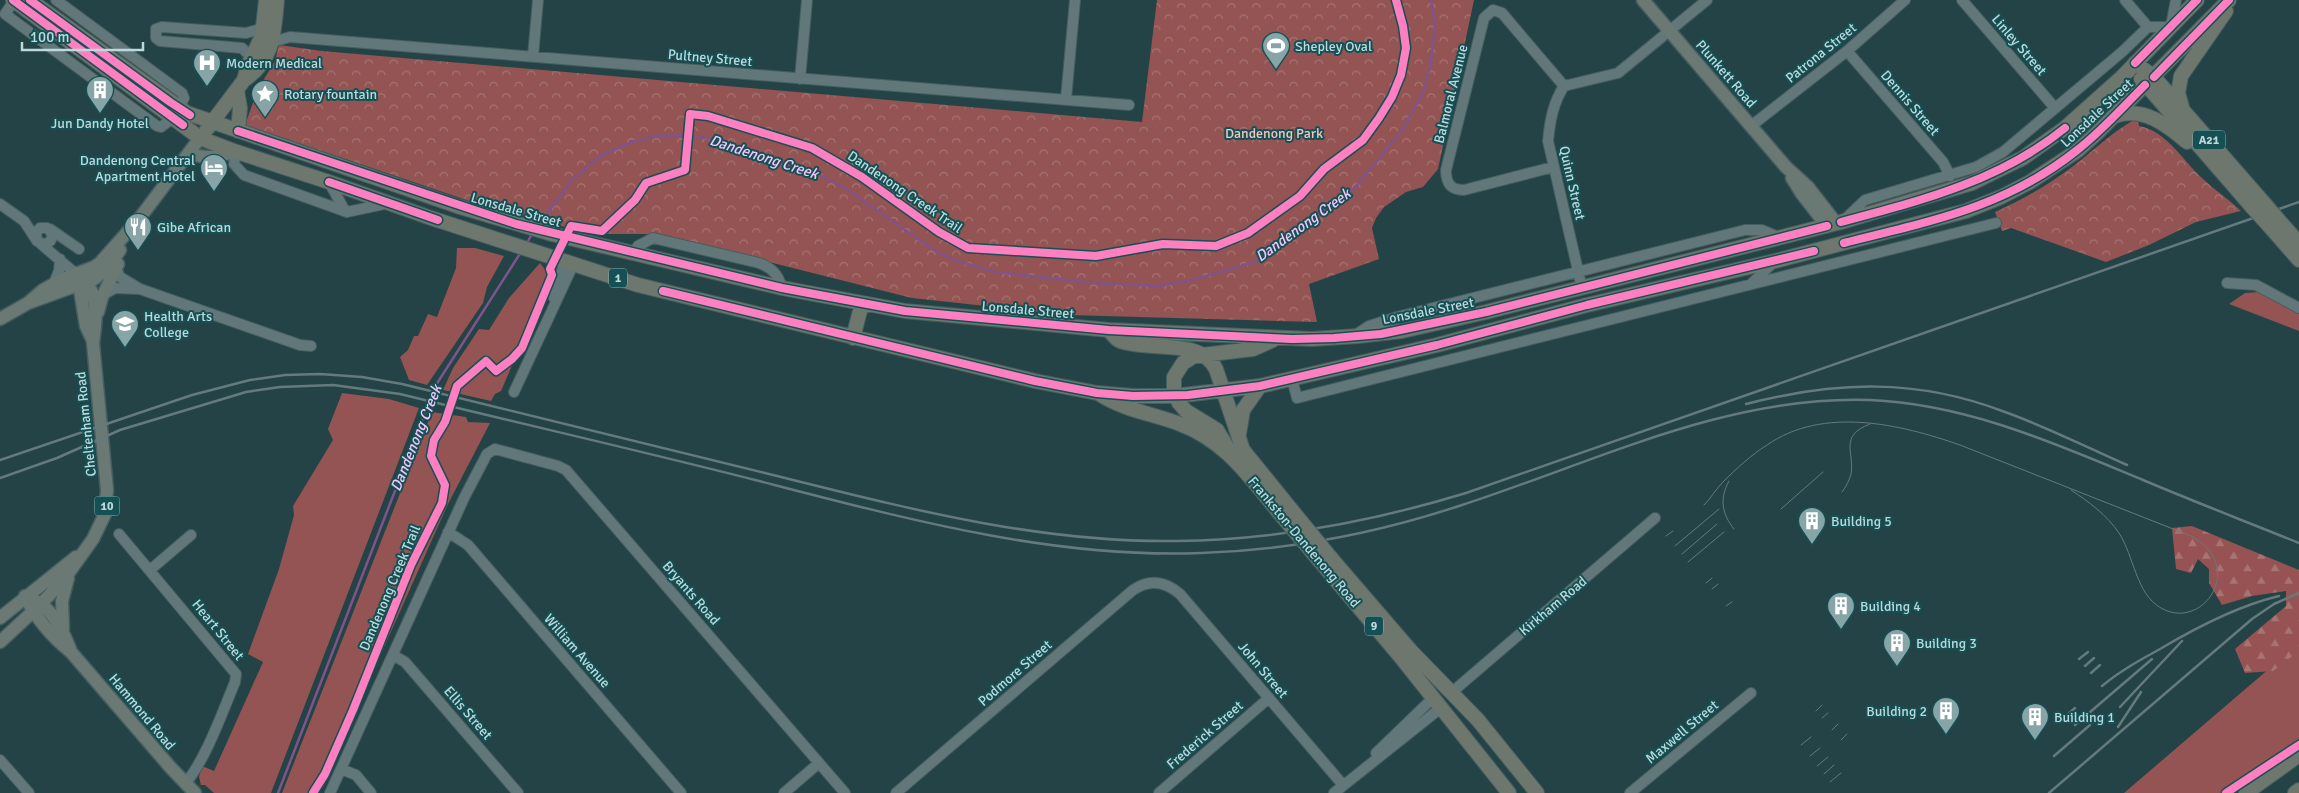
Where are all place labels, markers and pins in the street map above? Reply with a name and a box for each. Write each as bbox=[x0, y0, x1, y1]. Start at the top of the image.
sports icon: Shepley Oval bbox=[1261, 31, 1291, 70]
place label: Shepley Oval bbox=[1295, 38, 1372, 55]
hospital icon: Modern Medical bbox=[192, 48, 222, 87]
place label: Modern Medical bbox=[226, 55, 322, 72]
building icon: Jun Dandy Hotel bbox=[85, 75, 115, 114]
place icon: Rotary fountain bbox=[250, 79, 280, 118]
place label: Rotary fountain bbox=[284, 86, 377, 103]
place label: Jun Dandy Hotel bbox=[51, 115, 149, 132]
place label: Dandenong Central Apartment Hotel bbox=[80, 152, 195, 185]
hotel icon: Dandenong Central Apartment Hotel bbox=[199, 153, 229, 192]
restaurant icon: Gibe African bbox=[123, 212, 153, 251]
place label: Gibe African bbox=[157, 219, 231, 236]
place label: Health Arts College bbox=[144, 308, 212, 341]
school or university icon: Health Arts College bbox=[110, 309, 140, 348]
building icon: Building 5 bbox=[1797, 506, 1827, 545]
place label: Building 5 bbox=[1831, 513, 1892, 530]
building icon: Building 4 bbox=[1826, 591, 1856, 630]
place label: Building 4 bbox=[1860, 598, 1921, 615]
building icon: Building 3 bbox=[1882, 628, 1912, 667]
place label: Building 3 bbox=[1916, 635, 1977, 652]
building icon: Building 2 bbox=[1931, 696, 1961, 735]
building icon: Building 1 bbox=[2020, 702, 2050, 741]
place label: Building 2 bbox=[1866, 703, 1927, 720]
place label: Building 1 bbox=[2054, 709, 2115, 726]

